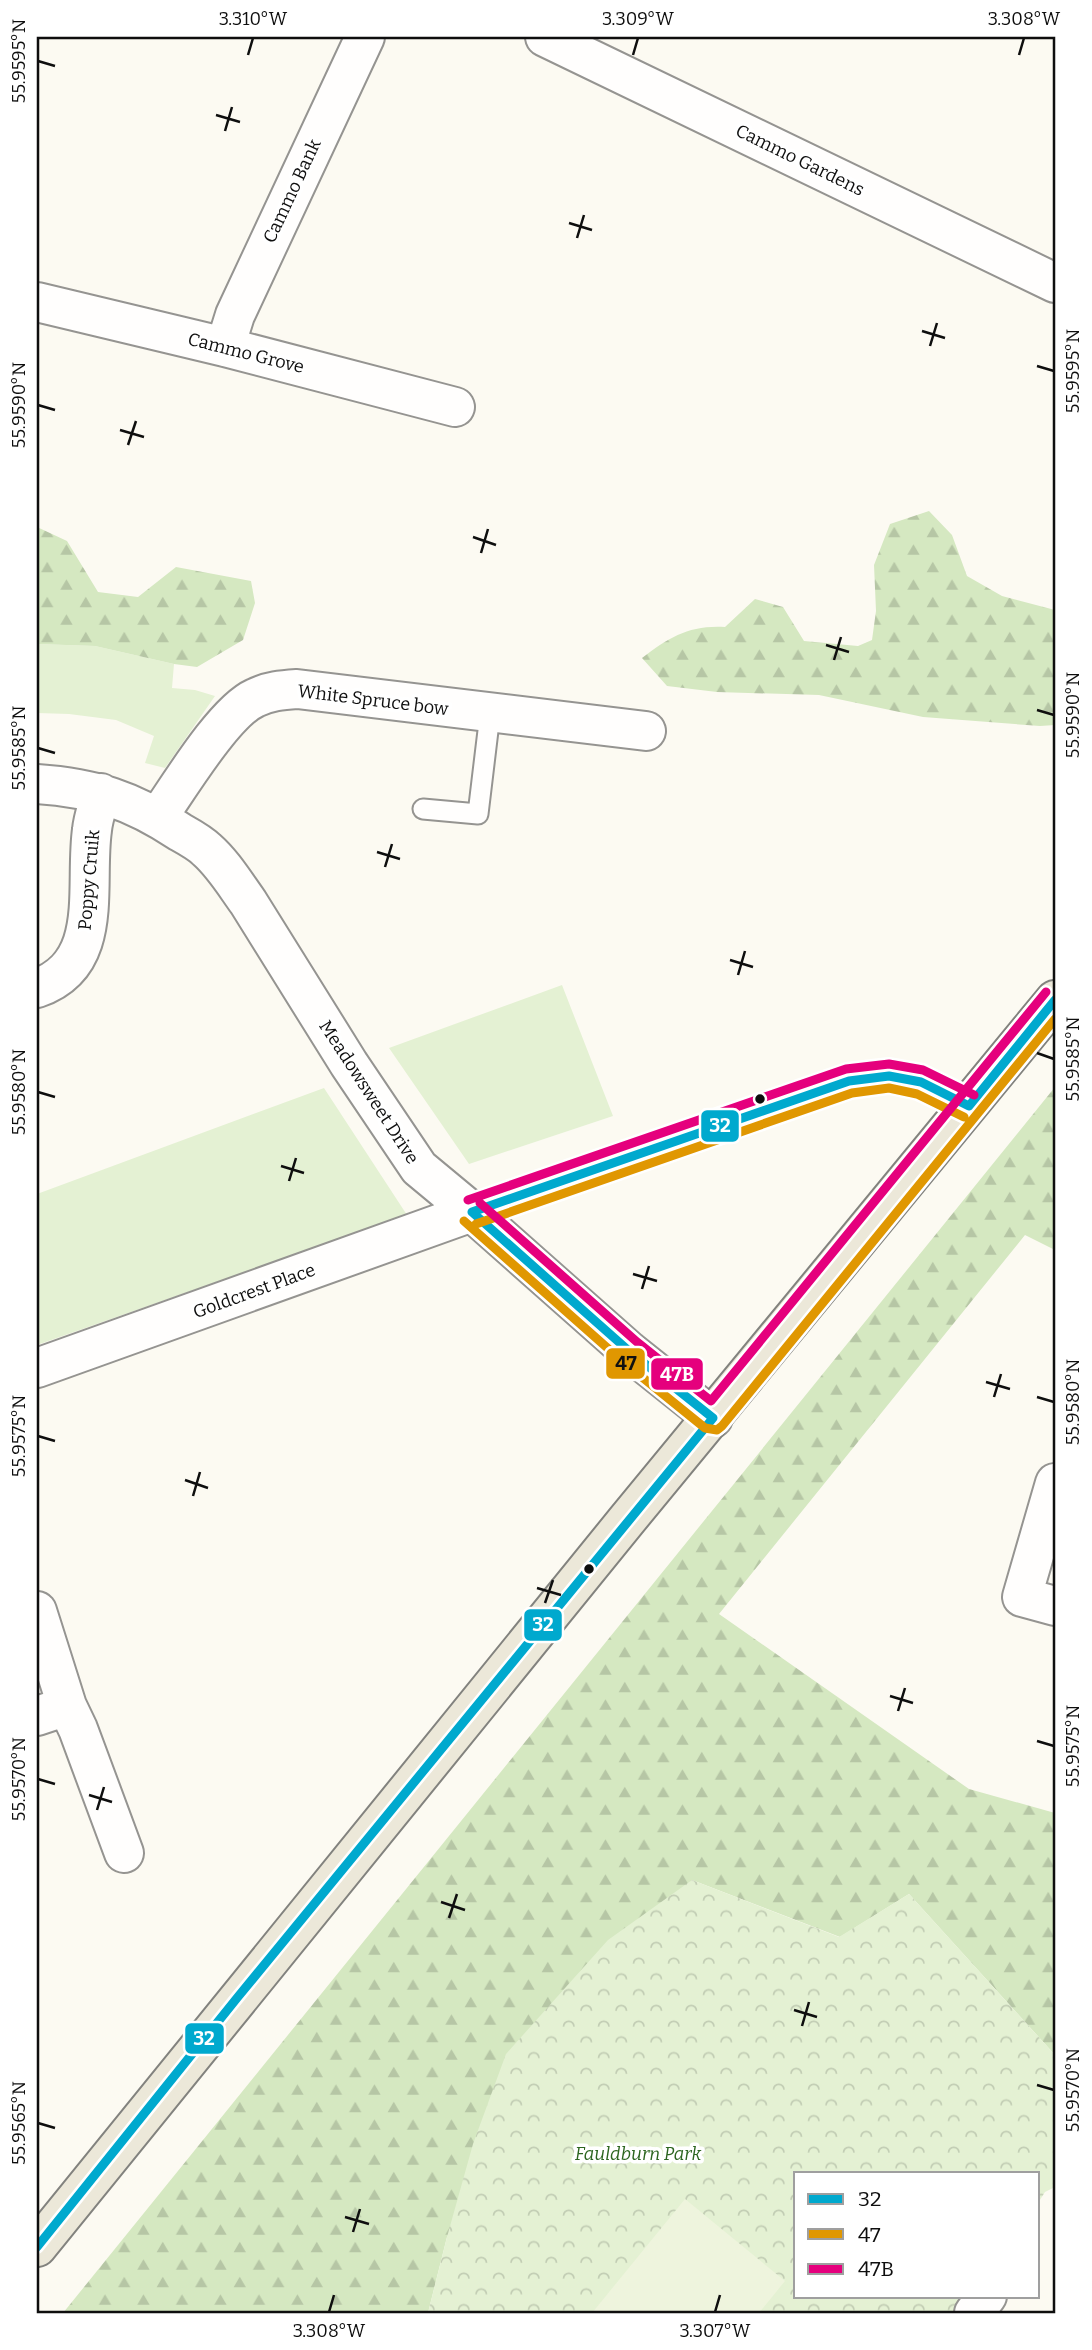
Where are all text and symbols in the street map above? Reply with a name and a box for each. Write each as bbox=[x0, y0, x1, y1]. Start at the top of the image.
text: 3.310°W bbox=[219, 8, 288, 30]
text: 3.309°W bbox=[602, 8, 674, 30]
text: 3.308°W bbox=[988, 8, 1061, 30]
text: 55.9595°N bbox=[8, 19, 30, 103]
street label: Cammo Gardens bbox=[732, 119, 868, 201]
street label: Cammo Bank bbox=[258, 135, 326, 246]
street label: Cammo Grove bbox=[186, 328, 306, 378]
text: 55.9595°N bbox=[1062, 329, 1084, 413]
text: 55.9590°N bbox=[8, 362, 30, 448]
text: 55.9590°N bbox=[1062, 672, 1084, 758]
street label: White Spruce bow bbox=[296, 680, 450, 720]
text: 55.9585°N bbox=[8, 706, 30, 790]
street label: Poppy Cruik bbox=[74, 828, 104, 931]
street label: Meadowsweet Drive bbox=[314, 1016, 424, 1168]
text: 55.9585°N bbox=[1062, 1017, 1084, 1101]
text: 55.9580°N bbox=[8, 1049, 30, 1135]
unlabelled marker bbox=[753, 1092, 767, 1106]
line badge: 32 bbox=[700, 1109, 740, 1143]
text: 32 bbox=[709, 1114, 731, 1137]
street label: Goldcrest Place bbox=[190, 1259, 318, 1323]
line badge: 47 bbox=[605, 1347, 646, 1380]
text: 47 bbox=[615, 1352, 637, 1375]
line badge: 47B bbox=[650, 1357, 704, 1391]
text: 55.9580°N bbox=[1062, 1359, 1084, 1445]
text: 47B bbox=[660, 1363, 694, 1386]
text: 55.9575°N bbox=[8, 1395, 30, 1477]
unlabelled marker bbox=[582, 1562, 596, 1576]
line badge: 32 bbox=[523, 1608, 563, 1642]
text: 32 bbox=[532, 1613, 554, 1636]
text: 55.9575°N bbox=[1062, 1705, 1084, 1787]
text: 55.9570°N bbox=[8, 1737, 30, 1821]
line badge: 32 bbox=[184, 2022, 225, 2055]
text: 32 bbox=[193, 2027, 215, 2050]
text: 55.9570°N bbox=[1062, 2048, 1084, 2132]
text: 55.9565°N bbox=[8, 2081, 30, 2165]
park label: Fauldburn Park bbox=[575, 2143, 701, 2165]
legend bbox=[794, 2172, 1040, 2298]
text: 32 bbox=[858, 2186, 881, 2212]
text: 47 bbox=[858, 2222, 881, 2248]
text: 47B bbox=[858, 2256, 894, 2282]
text: 3.308°W bbox=[293, 2320, 366, 2342]
text: 3.307°W bbox=[679, 2320, 751, 2342]

